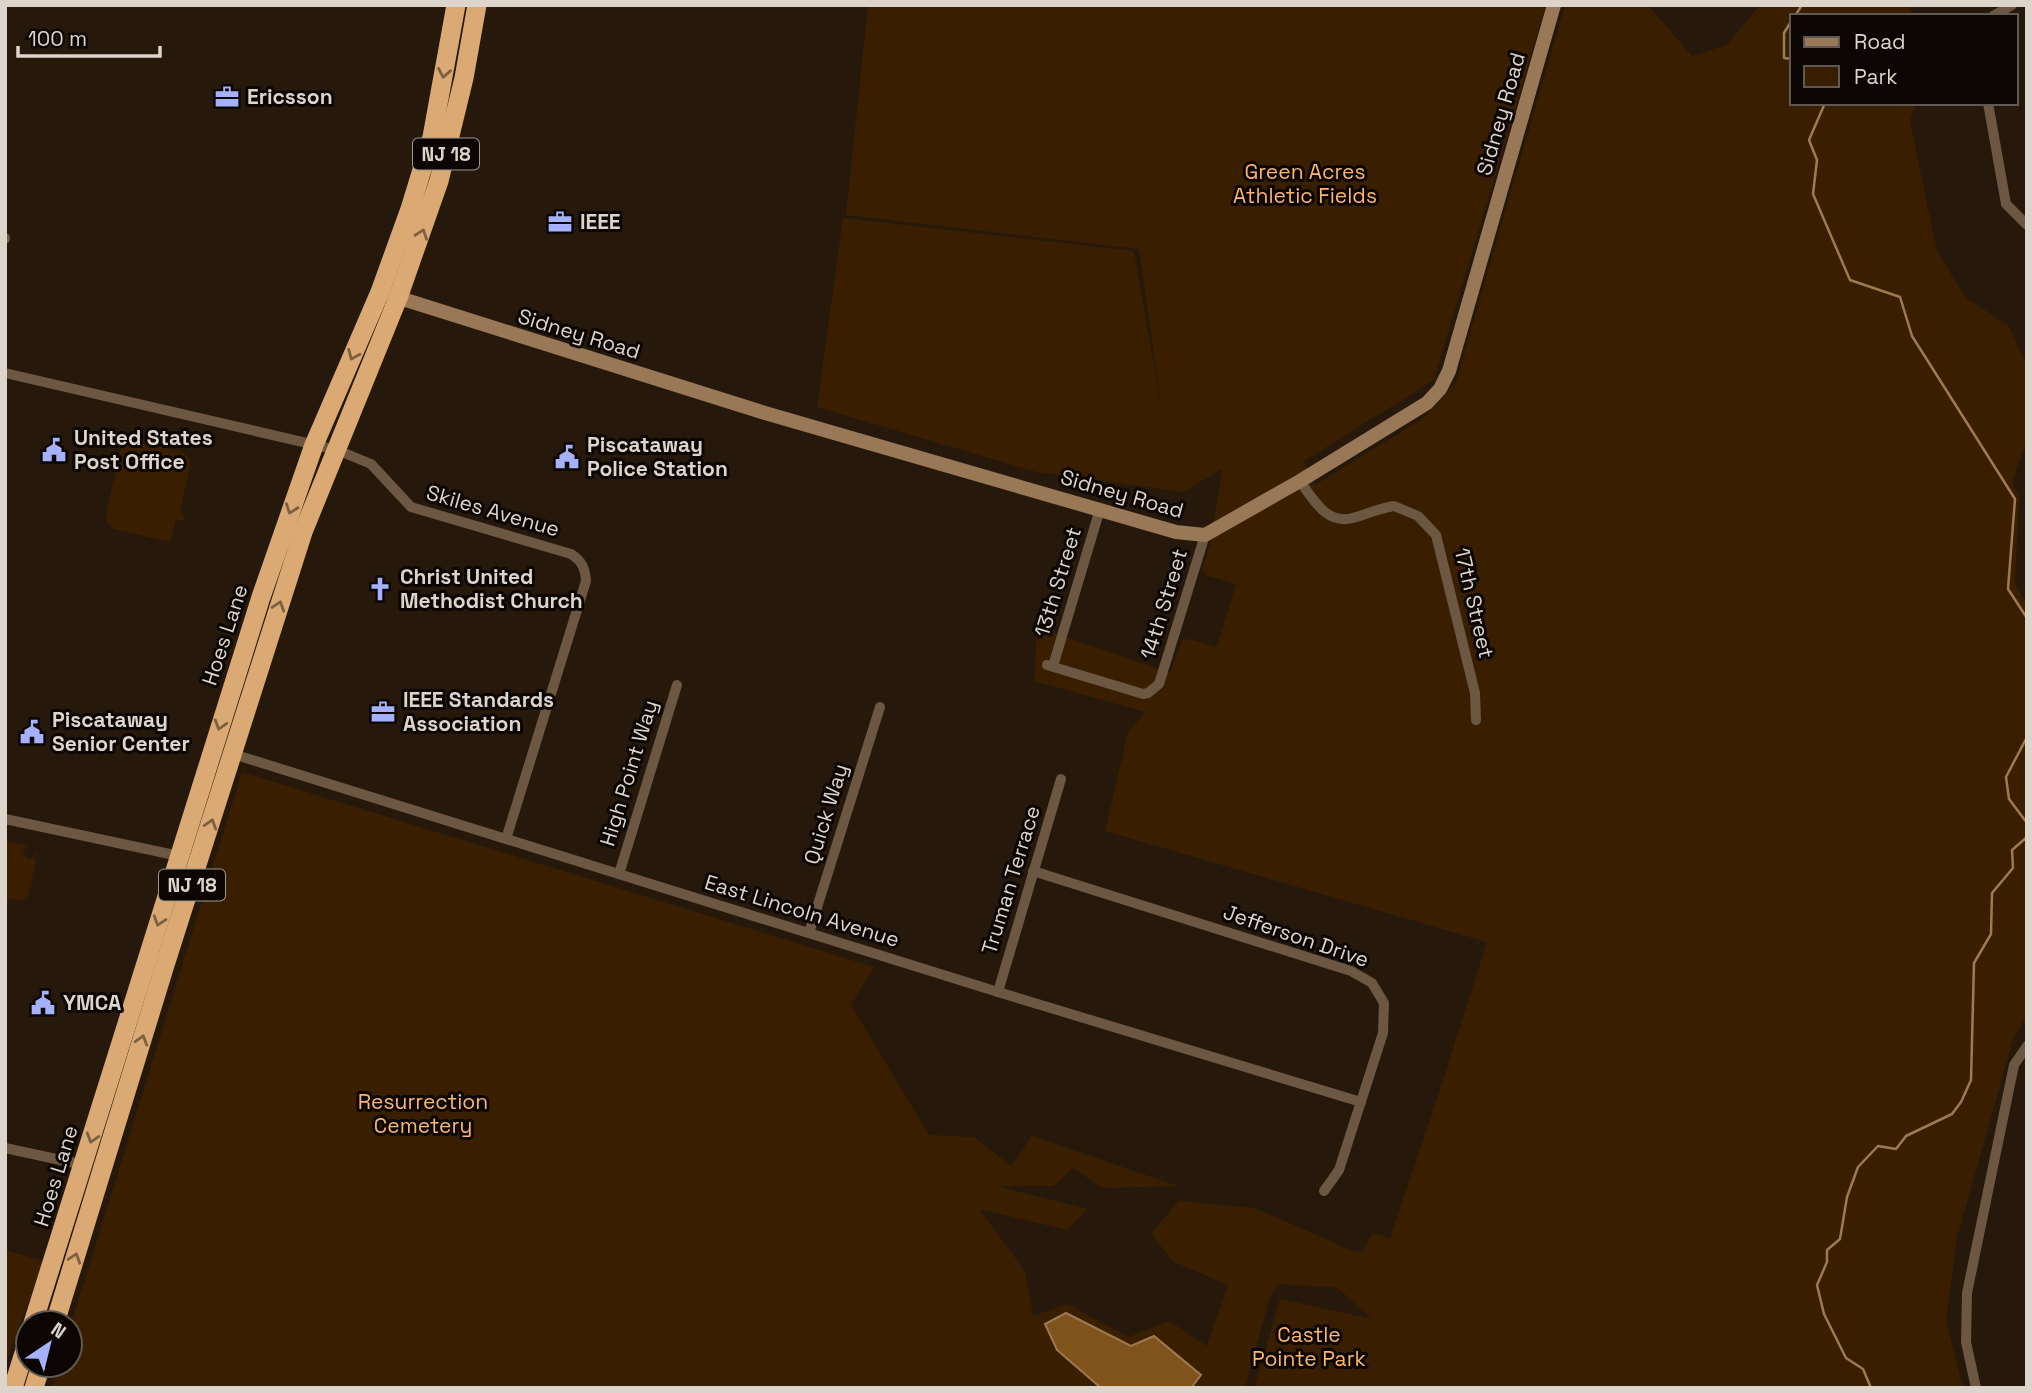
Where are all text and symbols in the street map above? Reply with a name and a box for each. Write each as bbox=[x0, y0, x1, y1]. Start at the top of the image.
scale bar bbox=[18, 14, 159, 58]
legend bbox=[1790, 14, 2018, 105]
text: 100 m bbox=[28, 25, 87, 52]
text: Road bbox=[1854, 28, 1906, 55]
street label: Sidney Road bbox=[1470, 49, 1531, 178]
text: Park bbox=[1854, 63, 1898, 90]
one-way arrow bbox=[437, 67, 452, 78]
office icon: Ericsson bbox=[213, 83, 241, 111]
place label: Ericsson bbox=[247, 83, 333, 110]
road number: NJ 18 bbox=[413, 138, 479, 170]
park label: Green Acres Athletic Fields bbox=[1233, 158, 1377, 209]
office icon: IEEE bbox=[546, 208, 574, 236]
place label: IEEE bbox=[580, 208, 620, 235]
one-way arrow bbox=[414, 228, 428, 240]
street label: Sidney Road bbox=[515, 302, 644, 365]
one-way arrow bbox=[347, 347, 361, 360]
place label: United States Post Office bbox=[74, 424, 213, 475]
place label: Piscataway Police Station bbox=[587, 431, 728, 482]
public building icon: United States Post Office bbox=[40, 436, 68, 464]
public building icon: Piscataway Police Station bbox=[553, 443, 581, 471]
street label: Sidney Road bbox=[1058, 463, 1187, 524]
street label: Skiles Avenue bbox=[423, 479, 563, 542]
one-way arrow bbox=[286, 502, 300, 514]
street label: 13th Street bbox=[1028, 524, 1087, 640]
street label: 14th Street bbox=[1134, 545, 1193, 662]
street label: 17th Street bbox=[1449, 545, 1500, 661]
place label: Christ United Methodist Church bbox=[400, 563, 583, 614]
church icon: Christ United Methodist Church bbox=[366, 575, 394, 603]
street label: Hoes Lane bbox=[196, 581, 254, 689]
one-way arrow bbox=[270, 601, 285, 613]
place label: IEEE Standards Association bbox=[403, 686, 554, 737]
street label: High Point Way bbox=[593, 697, 664, 849]
office icon: IEEE Standards Association bbox=[369, 698, 397, 726]
place label: Piscataway Senior Center bbox=[52, 706, 190, 757]
public building icon: Piscataway Senior Center bbox=[18, 718, 46, 746]
one-way arrow bbox=[214, 719, 229, 731]
street label: Quick Way bbox=[797, 760, 854, 868]
street label: Truman Terrace bbox=[975, 802, 1046, 958]
one-way arrow bbox=[203, 818, 218, 830]
street label: East Lincoln Avenue bbox=[702, 868, 903, 953]
road number: NJ 18 bbox=[159, 870, 225, 900]
street label: Jefferson Drive bbox=[1220, 898, 1373, 973]
one-way arrow bbox=[152, 914, 167, 926]
public building icon: YMCA bbox=[29, 989, 57, 1017]
place label: YMCA bbox=[63, 989, 121, 1016]
one-way arrow bbox=[134, 1035, 149, 1047]
park label: Resurrection Cemetery bbox=[358, 1088, 488, 1139]
street label: Hoes Lane bbox=[27, 1122, 84, 1230]
one-way arrow bbox=[85, 1132, 100, 1144]
one-way arrow bbox=[67, 1252, 82, 1264]
north arrow bbox=[14, 1309, 84, 1379]
text: N bbox=[46, 1317, 71, 1344]
park label: Castle Pointe Park bbox=[1252, 1321, 1366, 1372]

